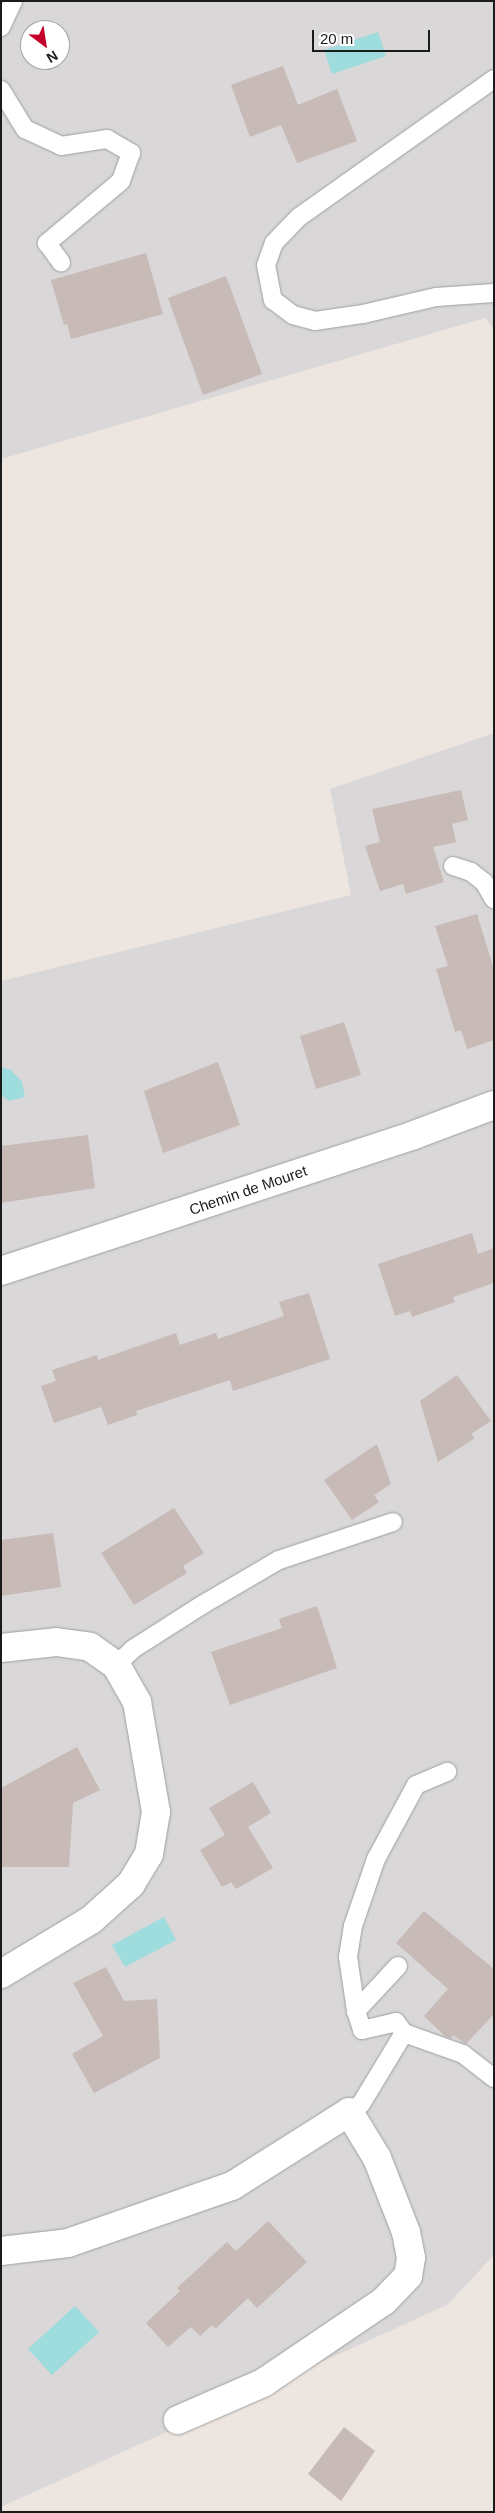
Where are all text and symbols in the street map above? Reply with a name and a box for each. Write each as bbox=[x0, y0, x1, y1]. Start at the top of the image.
north arrow bbox=[20, 20, 70, 70]
scale bar bbox=[315, 20, 432, 52]
text: 20 m bbox=[320, 30, 353, 47]
text: N bbox=[44, 48, 61, 66]
street label: Chemin de Mouret bbox=[187, 1161, 309, 1219]

